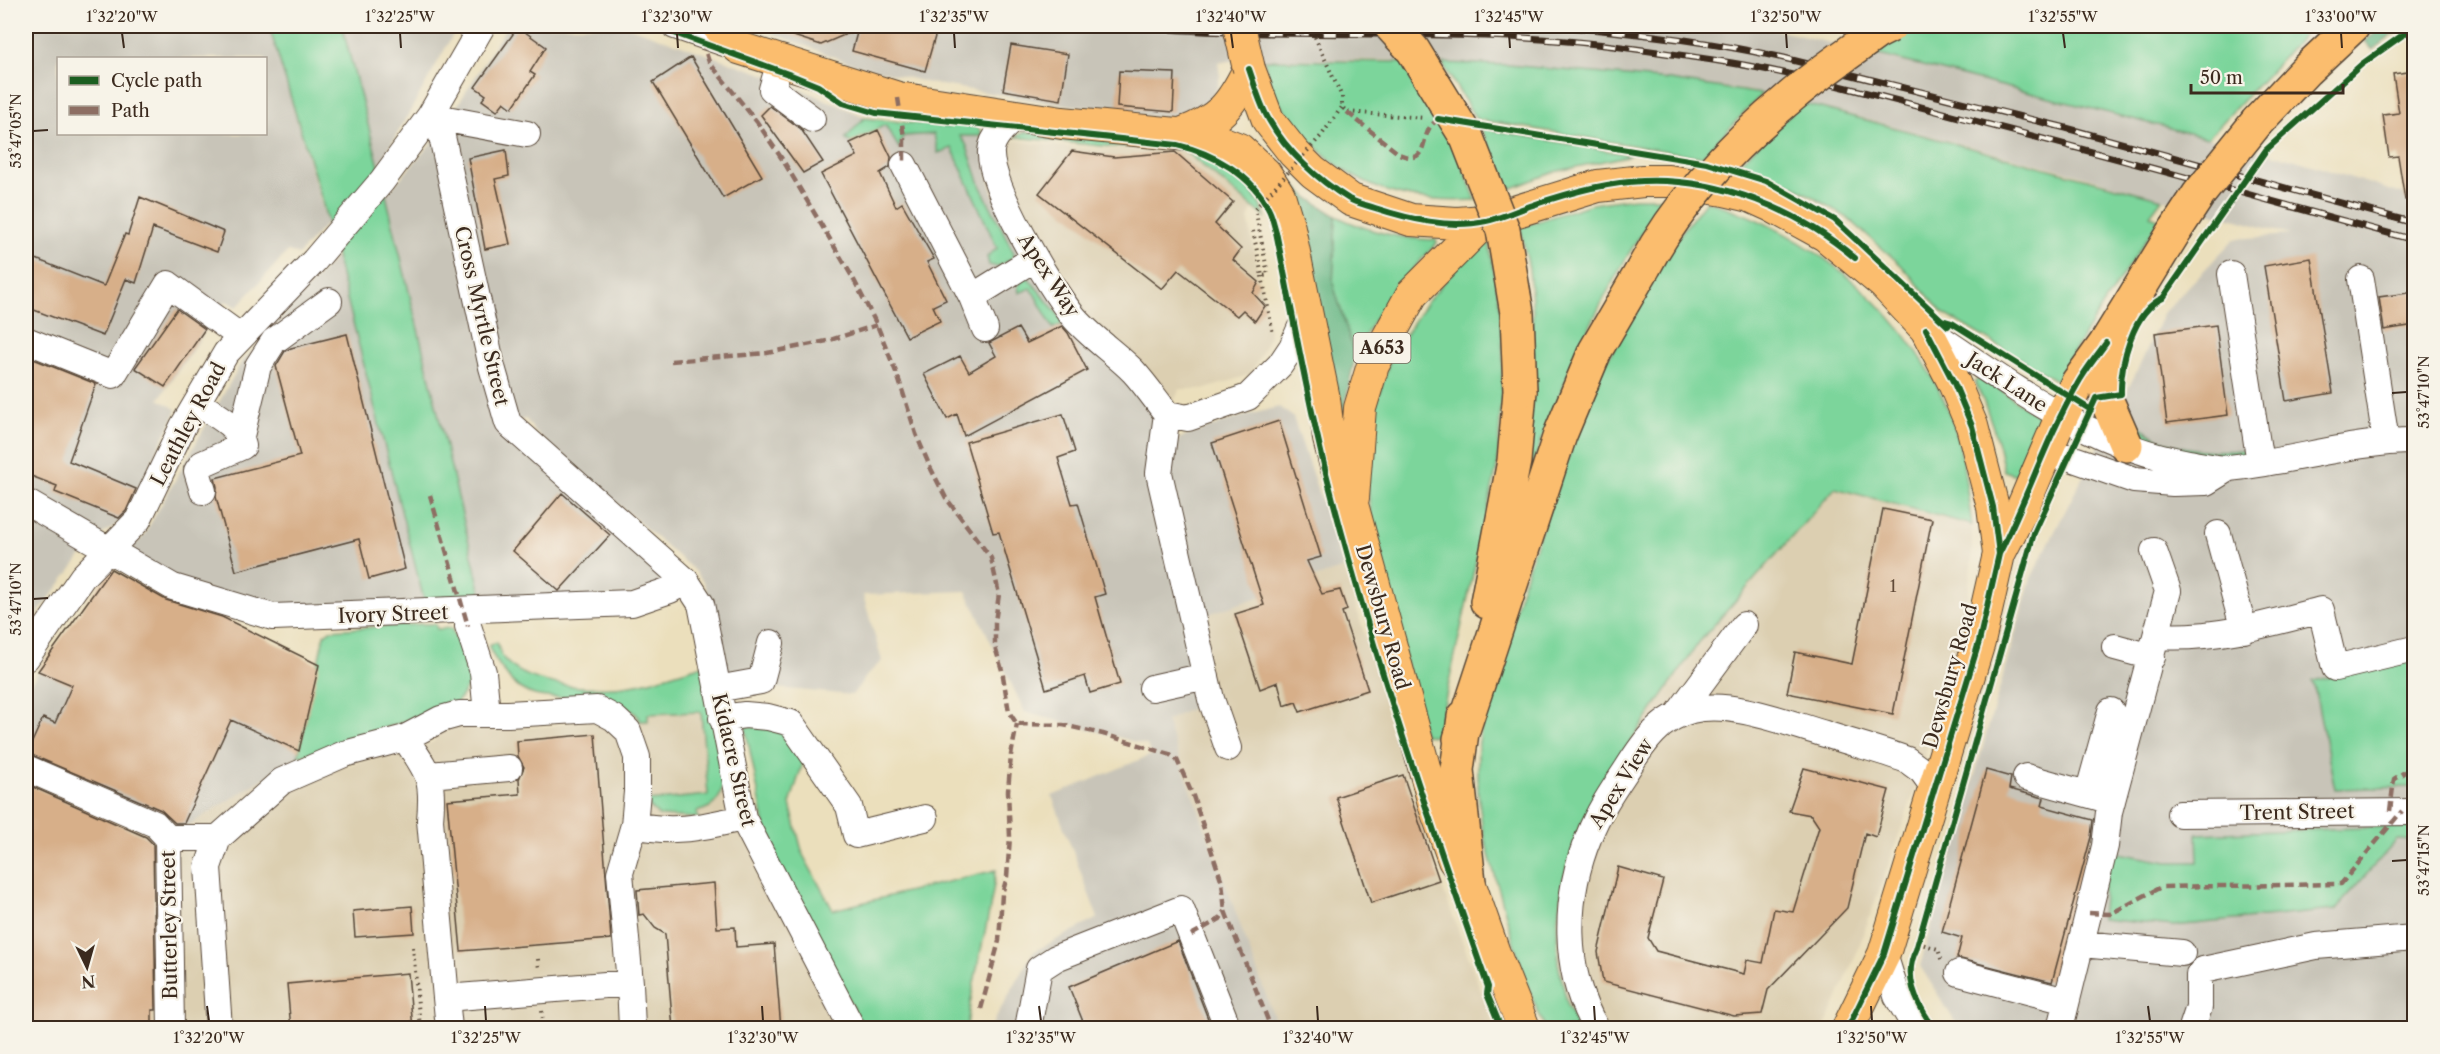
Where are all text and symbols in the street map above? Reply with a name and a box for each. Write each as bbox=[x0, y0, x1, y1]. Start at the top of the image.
text: 1°32'20"W bbox=[86, 7, 158, 26]
text: 1°32'25"W bbox=[365, 7, 436, 26]
text: 1°32'30"W bbox=[642, 7, 713, 26]
text: 1°32'35"W bbox=[919, 7, 989, 26]
text: 1°32'40"W bbox=[1196, 7, 1267, 26]
text: 1°32'45"W bbox=[1474, 7, 1544, 26]
text: 1°32'50"W bbox=[1751, 7, 1822, 26]
text: 1°32'55"W bbox=[2028, 7, 2098, 26]
text: 1°33'00"W bbox=[2305, 7, 2378, 26]
legend bbox=[57, 57, 267, 135]
scale bar bbox=[2191, 57, 2342, 95]
text: 50 m bbox=[2200, 67, 2243, 89]
text: Cycle path bbox=[111, 70, 202, 92]
text: 53°47'05"N bbox=[6, 93, 25, 169]
text: Path bbox=[111, 100, 150, 122]
street label: Cross Myrtle Street bbox=[450, 224, 514, 408]
street label: Apex Way bbox=[1013, 228, 1085, 322]
road number: A653 bbox=[1354, 333, 1410, 363]
street label: Jack Lane bbox=[1959, 345, 2052, 417]
text: 53°47'10"N bbox=[2414, 355, 2433, 429]
street label: Leathley Road bbox=[145, 358, 231, 490]
street label: Dewsbury Road bbox=[1351, 542, 1415, 692]
text: 53°47'10"N bbox=[6, 562, 25, 636]
house number: 1 bbox=[1890, 576, 1897, 596]
street label: Ivory Street bbox=[337, 600, 449, 628]
street label: Dewsbury Road bbox=[1918, 601, 1982, 751]
street label: Kidacre Street bbox=[707, 691, 761, 829]
street label: Apex View bbox=[1583, 733, 1658, 833]
street label: Trent Street bbox=[2239, 799, 2355, 825]
text: 53°47'15"N bbox=[2414, 824, 2433, 896]
street label: Butterley Street bbox=[156, 850, 182, 1000]
north arrow bbox=[57, 937, 117, 997]
text: N bbox=[80, 971, 96, 993]
text: 1°32'20"W bbox=[173, 1028, 245, 1047]
text: 1°32'25"W bbox=[451, 1028, 522, 1047]
text: 1°32'30"W bbox=[728, 1028, 799, 1047]
text: 1°32'35"W bbox=[1006, 1028, 1076, 1047]
text: 1°32'40"W bbox=[1283, 1028, 1354, 1047]
text: 1°32'45"W bbox=[1560, 1028, 1630, 1047]
text: 1°32'50"W bbox=[1837, 1028, 1908, 1047]
text: 1°32'55"W bbox=[2115, 1028, 2185, 1047]

